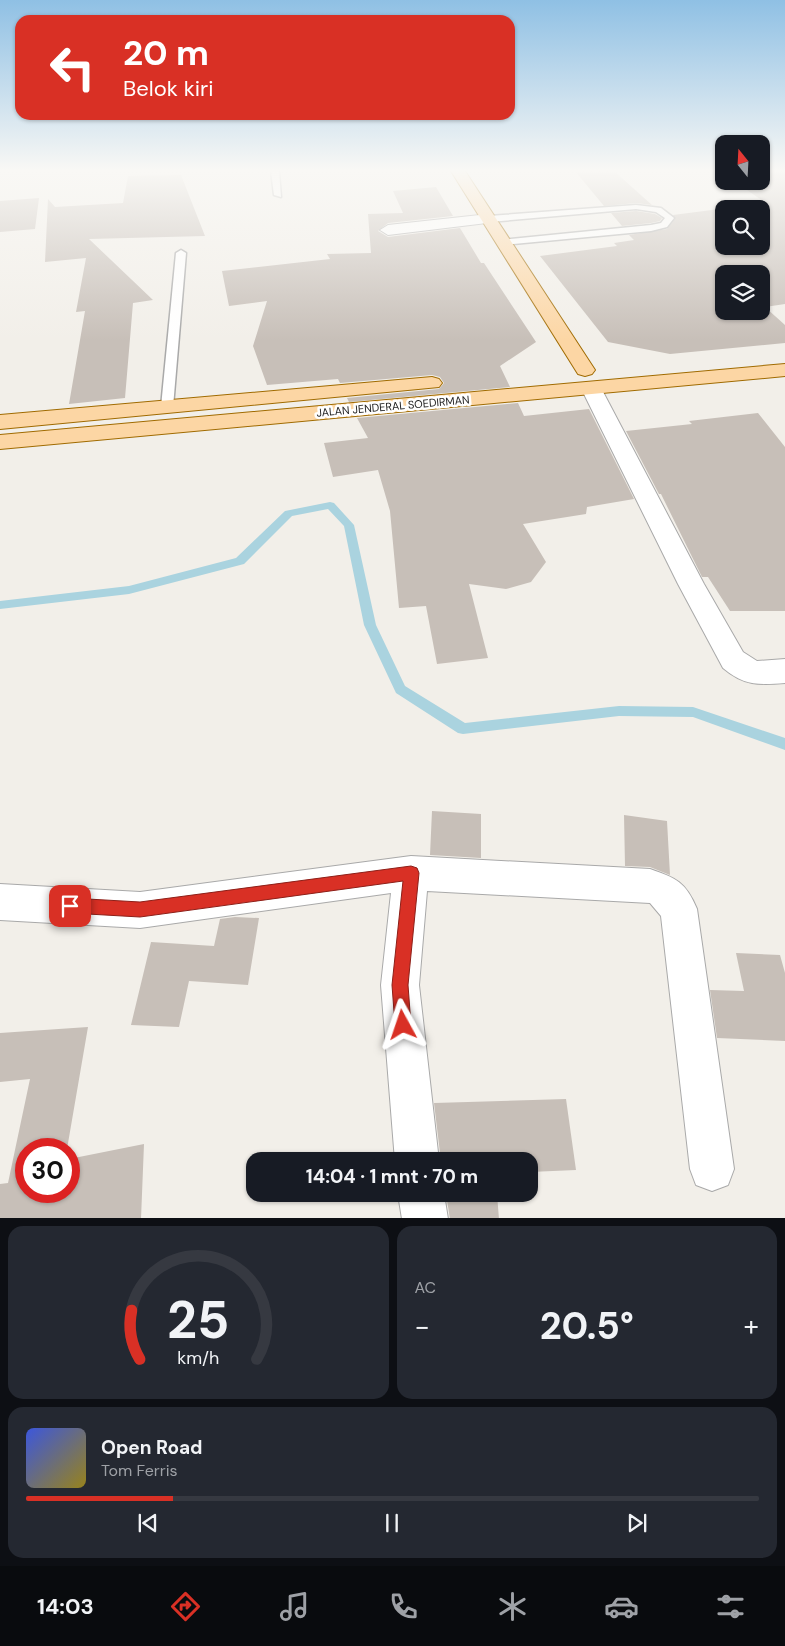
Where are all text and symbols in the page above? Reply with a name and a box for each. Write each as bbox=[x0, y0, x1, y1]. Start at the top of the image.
text: 20 m bbox=[123, 30, 209, 76]
icon: left bbox=[40, 35, 105, 100]
text: Belok kiri bbox=[123, 74, 213, 103]
north arrow bbox=[715, 135, 770, 190]
map controls bbox=[715, 135, 770, 320]
button: search bbox=[715, 200, 770, 255]
button: layers bbox=[715, 265, 770, 320]
street label: JALAN JENDERAL SOEDIRMAN bbox=[316, 392, 470, 420]
pin bbox=[49, 885, 91, 927]
icon: arrive bbox=[56, 892, 84, 920]
position arrow bbox=[376, 998, 428, 1050]
speed limit sign: 30 bbox=[15, 1138, 80, 1203]
text: 14:04 · 1 mnt · 70 m bbox=[306, 1164, 478, 1189]
text: AC bbox=[415, 1277, 436, 1298]
text: 25 bbox=[167, 1286, 229, 1354]
text: 20.5° bbox=[540, 1301, 634, 1351]
text: − bbox=[415, 1308, 430, 1345]
text: + bbox=[744, 1308, 759, 1345]
text: km/h bbox=[177, 1346, 219, 1370]
text: Open Road bbox=[101, 1435, 203, 1460]
text: Tom Ferris bbox=[101, 1460, 178, 1481]
icon: previous bbox=[134, 1509, 162, 1537]
icon: pause bbox=[378, 1509, 406, 1537]
icon: next bbox=[623, 1509, 651, 1537]
icon: directions bbox=[168, 1589, 203, 1624]
icon: music bbox=[277, 1589, 312, 1624]
icon: phone bbox=[386, 1589, 421, 1624]
icon: climate bbox=[495, 1589, 530, 1624]
icon: car bbox=[604, 1589, 639, 1624]
icon: filters bbox=[713, 1589, 748, 1624]
text: 14:03 bbox=[37, 1592, 94, 1621]

